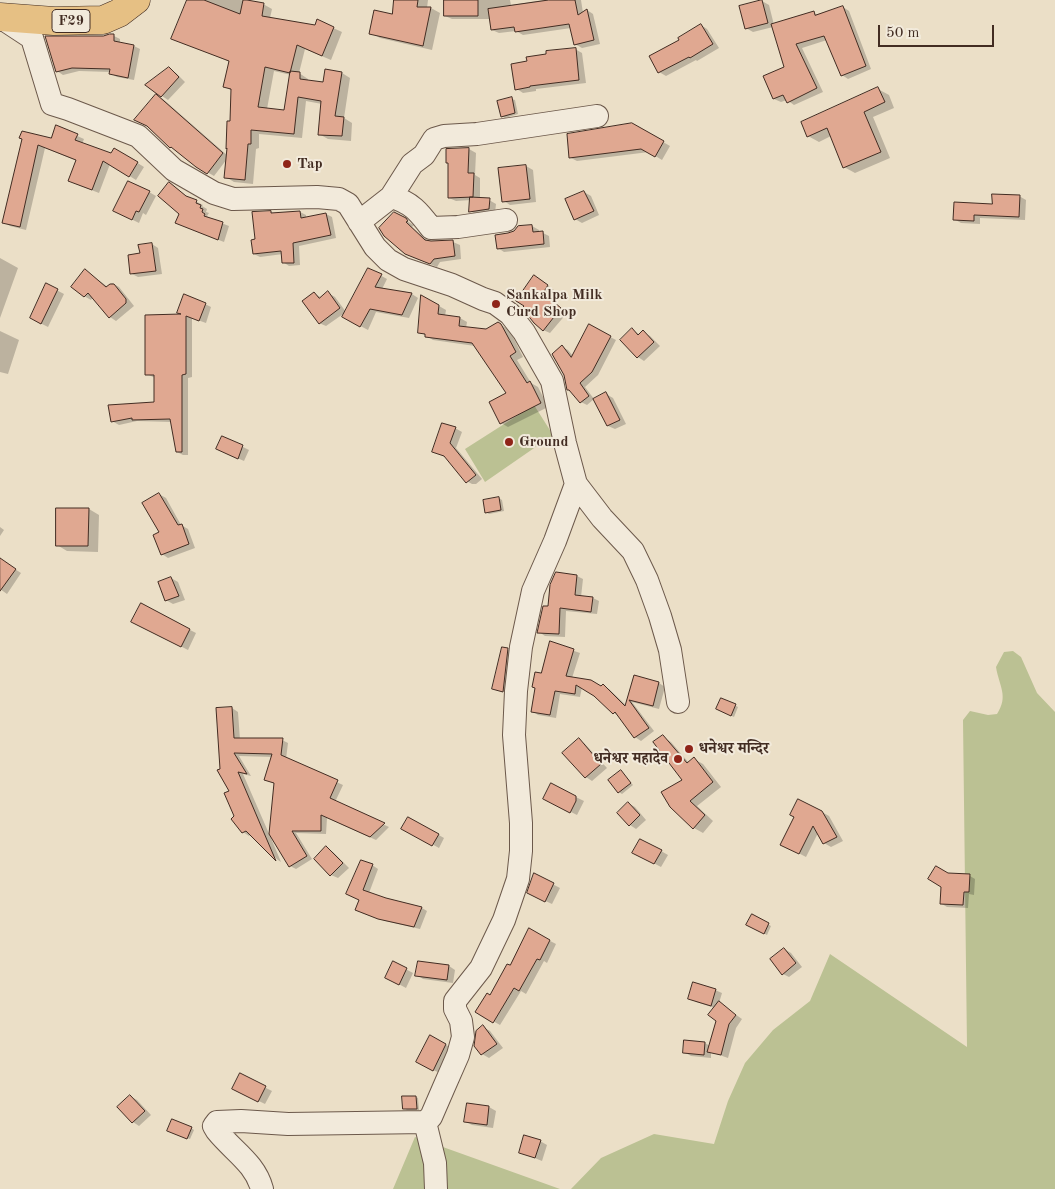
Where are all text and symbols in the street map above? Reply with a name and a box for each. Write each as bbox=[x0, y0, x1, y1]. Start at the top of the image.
road number: F29 bbox=[52, 10, 90, 32]
scale bar bbox=[880, 15, 996, 47]
text: 50 m bbox=[886, 26, 920, 41]
place label: Tap bbox=[297, 155, 323, 173]
marker: Tap bbox=[281, 158, 293, 170]
place label: Sankalpa Milk Curd Shop bbox=[506, 286, 603, 321]
marker: Sankalpa Milk Curd Shop bbox=[490, 298, 502, 310]
place label: Ground bbox=[519, 433, 569, 451]
marker: Ground bbox=[503, 436, 515, 448]
place label: धनेश्वर मन्दिर bbox=[699, 740, 769, 758]
marker: धनेश्वर मन्दिर bbox=[683, 743, 695, 755]
place label: धनेश्वर महादेव bbox=[594, 750, 668, 768]
marker: धनेश्वर महादेव bbox=[672, 753, 684, 765]

